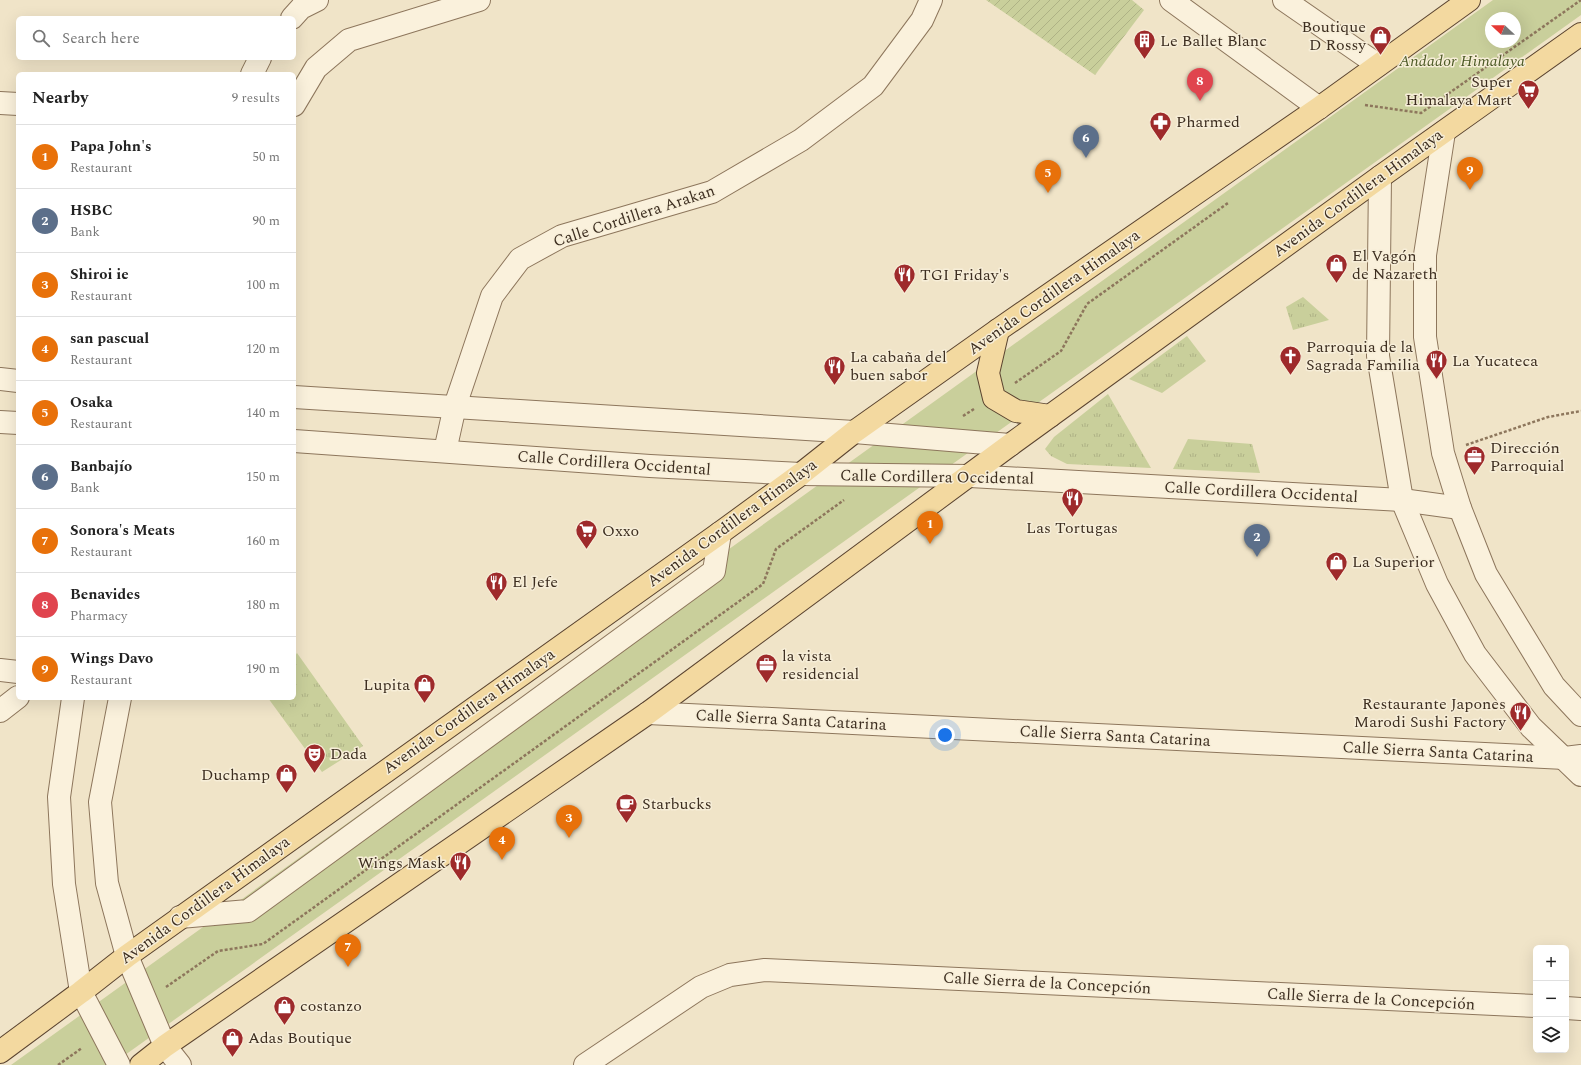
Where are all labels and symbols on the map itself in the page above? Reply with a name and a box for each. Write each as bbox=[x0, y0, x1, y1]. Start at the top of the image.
north arrow bbox=[1485, 12, 1521, 48]
place label: Boutique D Rossy bbox=[1301, 15, 1367, 57]
shop icon: Boutique D Rossy bbox=[1368, 23, 1394, 56]
building icon: Le Ballet Blanc bbox=[1132, 28, 1158, 61]
place label: Le Ballet Blanc bbox=[1160, 29, 1267, 53]
park label: Andador Himalaya bbox=[1398, 49, 1525, 73]
pin: 8 bbox=[1187, 68, 1213, 101]
place label: Super Himalaya Mart bbox=[1405, 70, 1512, 112]
supermarket icon: Super Himalaya Mart bbox=[1515, 78, 1541, 111]
pharmacy icon: Pharmed bbox=[1148, 109, 1174, 142]
place label: Pharmed bbox=[1176, 110, 1240, 134]
street label: Avenida Cordillera Himalaya bbox=[1268, 123, 1448, 263]
pin: 6 bbox=[1073, 125, 1099, 158]
pin: 9 bbox=[1457, 157, 1483, 190]
pin: 5 bbox=[1035, 160, 1061, 193]
street label: Calle Cordillera Arakan bbox=[550, 179, 718, 253]
street label: Avenida Cordillera Himalaya bbox=[963, 223, 1145, 361]
place label: El Vagón de Nazareth bbox=[1352, 244, 1438, 286]
shop icon: El Vagón de Nazareth bbox=[1323, 252, 1349, 285]
restaurant icon: TGI Friday's bbox=[891, 262, 917, 295]
place label: TGI Friday's bbox=[920, 263, 1009, 287]
place label: Parroquia de la Sagrada Familia bbox=[1306, 335, 1420, 377]
church icon: Parroquia de la Sagrada Familia bbox=[1277, 343, 1303, 376]
place label: La cabaña del buen sabor bbox=[850, 345, 947, 387]
restaurant icon: La Yucateca bbox=[1423, 348, 1449, 381]
place label: La Yucateca bbox=[1452, 349, 1538, 373]
restaurant icon: La cabaña del buen sabor bbox=[821, 353, 847, 386]
place label: Dirección Parroquial bbox=[1490, 436, 1565, 478]
street label: Calle Cordillera Occidental bbox=[516, 444, 712, 482]
office icon: Dirección Parroquial bbox=[1462, 444, 1488, 477]
street label: Avenida Cordillera Himalaya bbox=[642, 453, 822, 593]
street label: Calle Cordillera Occidental bbox=[840, 463, 1034, 491]
street label: Calle Cordillera Occidental bbox=[1164, 475, 1358, 509]
restaurant icon: Las Tortugas bbox=[1059, 485, 1085, 518]
pin: 1 bbox=[917, 511, 943, 544]
place label: Las Tortugas bbox=[1026, 516, 1118, 540]
supermarket icon: Oxxo bbox=[574, 518, 600, 551]
place label: Oxxo bbox=[602, 519, 639, 543]
pin: 2 bbox=[1244, 524, 1270, 557]
shop icon: La Superior bbox=[1323, 549, 1349, 582]
place label: La Superior bbox=[1352, 550, 1435, 574]
restaurant icon: El Jefe bbox=[484, 569, 510, 602]
place label: El Jefe bbox=[512, 570, 558, 594]
street label: Avenida Cordillera Himalaya bbox=[378, 642, 560, 780]
place label: la vista residencial bbox=[782, 644, 859, 686]
office icon: la vista residencial bbox=[753, 652, 779, 685]
shop icon: Lupita bbox=[412, 672, 438, 705]
place label: Lupita bbox=[363, 673, 410, 697]
place label: Restaurante Japones Marodi Sushi Factory bbox=[1354, 692, 1507, 734]
restaurant icon: Restaurante Japones Marodi Sushi Factory bbox=[1508, 700, 1534, 733]
street label: Calle Sierra Santa Catarina bbox=[695, 703, 887, 737]
street label: Calle Sierra Santa Catarina bbox=[1019, 719, 1211, 753]
your location bbox=[935, 725, 955, 745]
street label: Calle Sierra Santa Catarina bbox=[1342, 735, 1534, 769]
theatre icon: Dada bbox=[302, 741, 328, 774]
place label: Dada bbox=[330, 742, 367, 766]
shop icon: Duchamp bbox=[273, 762, 299, 795]
place label: Duchamp bbox=[201, 763, 270, 787]
cafe icon: Starbucks bbox=[613, 791, 639, 824]
place label: Starbucks bbox=[642, 792, 712, 816]
pin: 3 bbox=[556, 805, 582, 838]
pin: 4 bbox=[489, 827, 515, 860]
street label: Avenida Cordillera Himalaya bbox=[115, 830, 295, 970]
restaurant icon: Wings Mask bbox=[448, 850, 474, 883]
place label: Wings Mask bbox=[358, 851, 446, 875]
pin: 7 bbox=[335, 934, 361, 967]
street label: Calle Sierra de la Concepción bbox=[942, 966, 1152, 1000]
street label: Calle Sierra de la Concepción bbox=[1266, 982, 1476, 1016]
shop icon: costanzo bbox=[271, 993, 297, 1026]
place label: costanzo bbox=[300, 994, 362, 1018]
shop icon: Adas Boutique bbox=[219, 1025, 245, 1058]
place label: Adas Boutique bbox=[248, 1026, 352, 1050]

